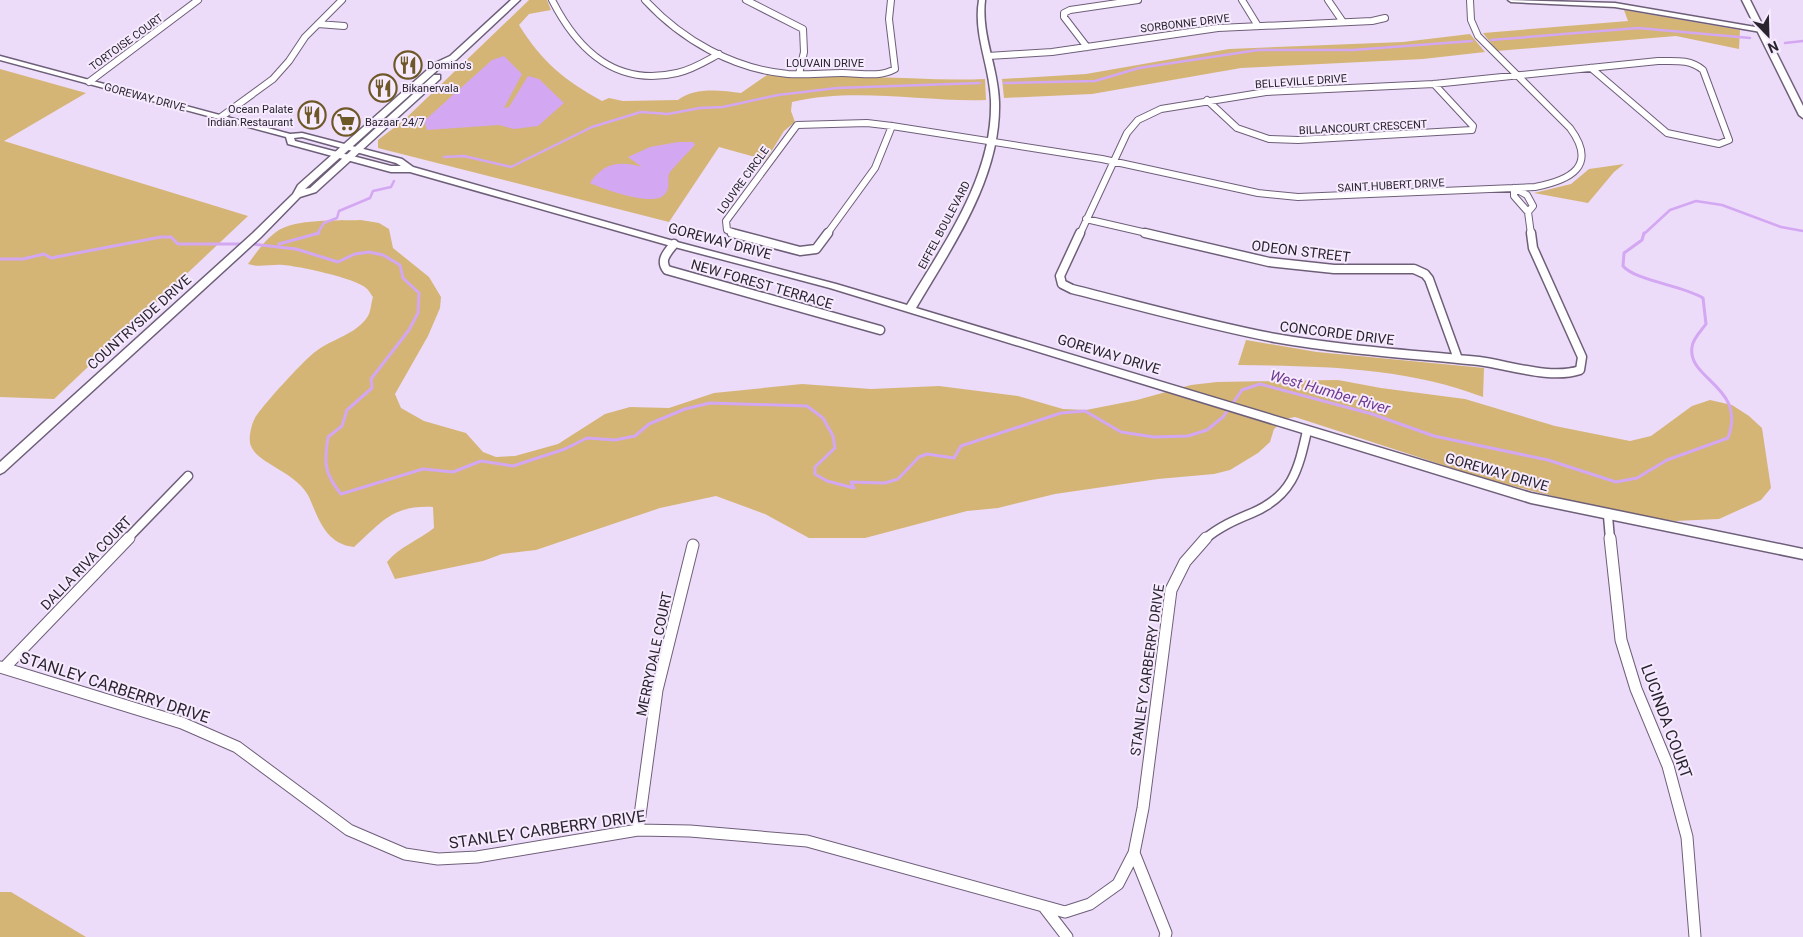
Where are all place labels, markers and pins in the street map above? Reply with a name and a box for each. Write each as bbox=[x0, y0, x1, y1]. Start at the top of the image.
restaurant icon: Domino's bbox=[393, 50, 423, 80]
place label: Domino's bbox=[427, 59, 472, 72]
restaurant icon: Bikanervala bbox=[368, 73, 398, 103]
place label: Bikanervala bbox=[402, 82, 459, 95]
restaurant icon: Ocean Palate Indian Restaurant bbox=[297, 100, 327, 130]
place label: Ocean Palate Indian Restaurant bbox=[207, 103, 293, 129]
supermarket icon: Bazaar 24/7 bbox=[331, 107, 361, 137]
place label: Bazaar 24/7 bbox=[365, 116, 425, 129]

